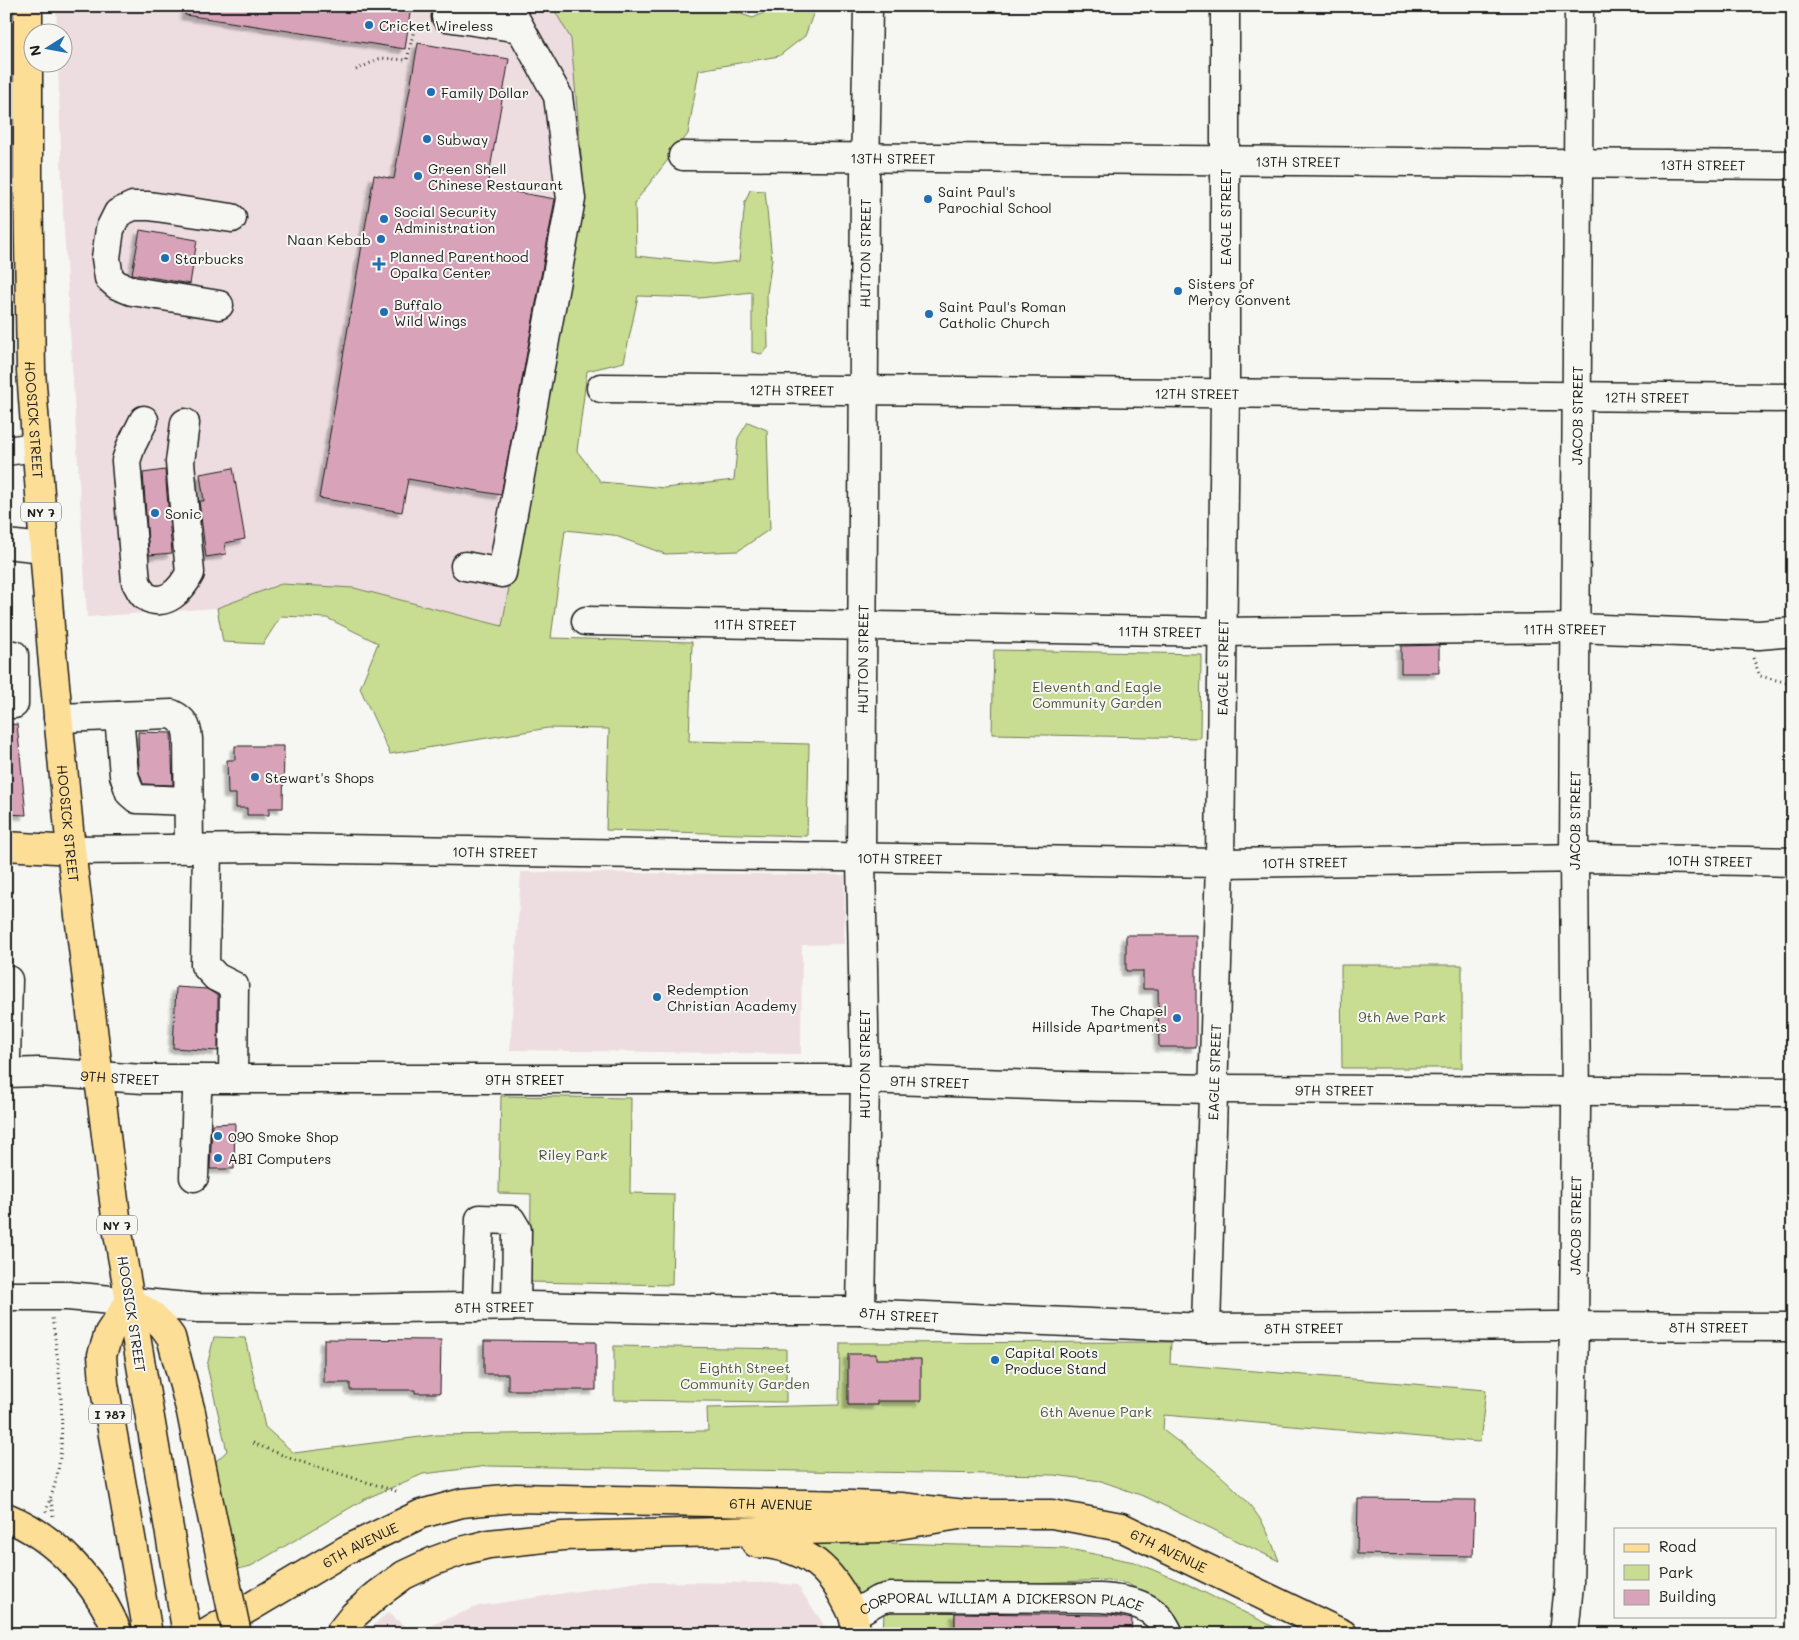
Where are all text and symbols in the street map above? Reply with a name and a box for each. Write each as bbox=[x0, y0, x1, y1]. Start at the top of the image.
place label: Cricket Wireless bbox=[379, 16, 493, 35]
marker: Cricket Wireless bbox=[363, 19, 375, 31]
north arrow bbox=[22, 22, 72, 72]
text: N bbox=[24, 44, 45, 58]
place label: Family Dollar bbox=[441, 83, 529, 102]
marker: Family Dollar bbox=[425, 86, 437, 98]
place label: Subway bbox=[437, 130, 488, 149]
marker: Subway bbox=[421, 133, 433, 145]
street label: 13TH STREET bbox=[850, 148, 936, 168]
street label: 13TH STREET bbox=[1255, 151, 1341, 171]
street label: 13TH STREET bbox=[1660, 154, 1746, 174]
place label: Green Shell Chinese Restaurant bbox=[428, 159, 563, 194]
street label: EAGLE STREET bbox=[1216, 169, 1235, 265]
marker: Green Shell Chinese Restaurant bbox=[412, 170, 424, 182]
place label: Saint Paul's Parochial School bbox=[938, 182, 1052, 217]
marker: Saint Paul's Parochial School bbox=[922, 193, 934, 205]
street label: HUTTON STREET bbox=[855, 198, 874, 308]
place label: Social Security Administration bbox=[394, 202, 497, 237]
marker: Social Security Administration bbox=[378, 213, 390, 225]
place label: Naan Kebab bbox=[287, 230, 371, 249]
marker: Naan Kebab bbox=[375, 233, 387, 245]
place label: Planned Parenthood Opalka Center bbox=[390, 247, 529, 282]
place label: Starbucks bbox=[175, 249, 244, 268]
marker: Starbucks bbox=[159, 252, 171, 264]
marker: Planned Parenthood Opalka Center bbox=[372, 257, 386, 271]
place label: Sisters of Mercy Convent bbox=[1188, 274, 1291, 309]
marker: Sisters of Mercy Convent bbox=[1172, 285, 1184, 297]
place label: Buffalo Wild Wings bbox=[394, 295, 467, 330]
place label: Saint Paul's Roman Catholic Church bbox=[939, 297, 1066, 332]
marker: Buffalo Wild Wings bbox=[378, 306, 390, 318]
marker: Saint Paul's Roman Catholic Church bbox=[923, 308, 935, 320]
street label: HOOSICK STREET bbox=[21, 361, 48, 479]
street label: JACOB STREET bbox=[1567, 365, 1586, 465]
street label: 12TH STREET bbox=[749, 380, 835, 399]
street label: 12TH STREET bbox=[1154, 383, 1240, 403]
street label: 12TH STREET bbox=[1604, 387, 1690, 407]
road number: NY 7 bbox=[21, 502, 61, 522]
place label: Sonic bbox=[165, 504, 201, 523]
marker: Sonic bbox=[149, 507, 161, 519]
street label: HUTTON STREET bbox=[852, 604, 872, 714]
street label: 11TH STREET bbox=[713, 614, 797, 634]
street label: 11TH STREET bbox=[1523, 618, 1607, 639]
street label: EAGLE STREET bbox=[1212, 619, 1232, 716]
street label: 11TH STREET bbox=[1118, 621, 1202, 641]
park label: Eleventh and Eagle Community Garden bbox=[1032, 677, 1162, 712]
street label: HOOSICK STREET bbox=[53, 764, 84, 883]
place label: Stewart's Shops bbox=[265, 768, 374, 787]
street label: JACOB STREET bbox=[1564, 770, 1584, 870]
marker: Stewart's Shops bbox=[249, 771, 261, 783]
street label: 10TH STREET bbox=[452, 841, 538, 862]
street label: 10TH STREET bbox=[857, 848, 943, 868]
street label: 10TH STREET bbox=[1667, 850, 1753, 871]
street label: 10TH STREET bbox=[1262, 852, 1348, 872]
place label: Redemption Christian Academy bbox=[667, 980, 797, 1015]
marker: Redemption Christian Academy bbox=[651, 991, 663, 1003]
place label: The Chapel Hillside Apartments bbox=[1032, 1001, 1167, 1036]
park label: 9th Ave Park bbox=[1358, 1007, 1446, 1026]
street label: HUTTON STREET bbox=[855, 1009, 874, 1119]
marker: The Chapel Hillside Apartments bbox=[1171, 1012, 1183, 1024]
street label: EAGLE STREET bbox=[1203, 1023, 1225, 1121]
street label: 9TH STREET bbox=[80, 1065, 159, 1089]
street label: 9TH STREET bbox=[485, 1070, 564, 1089]
street label: 9TH STREET bbox=[890, 1070, 970, 1092]
street label: 9TH STREET bbox=[1295, 1080, 1374, 1099]
place label: 090 Smoke Shop bbox=[228, 1127, 339, 1146]
marker: 090 Smoke Shop bbox=[212, 1130, 224, 1142]
park label: Riley Park bbox=[539, 1145, 607, 1164]
place label: ABI Computers bbox=[228, 1149, 331, 1168]
marker: ABI Computers bbox=[212, 1152, 224, 1164]
street label: JACOB STREET bbox=[1565, 1175, 1585, 1275]
road number: NY 7 bbox=[97, 1216, 137, 1234]
street label: HOOSICK STREET bbox=[113, 1254, 151, 1374]
street label: 8TH STREET bbox=[455, 1296, 534, 1317]
street label: 8TH STREET bbox=[858, 1301, 939, 1326]
street label: 8TH STREET bbox=[1669, 1317, 1749, 1336]
street label: 8TH STREET bbox=[1264, 1318, 1344, 1337]
place label: Capital Roots Produce Stand bbox=[1005, 1343, 1106, 1378]
marker: Capital Roots Produce Stand bbox=[989, 1354, 1001, 1366]
park label: Eighth Street Community Garden bbox=[680, 1358, 810, 1393]
park label: 6th Avenue Park bbox=[1040, 1402, 1152, 1421]
road number: I 787 bbox=[89, 1405, 131, 1424]
street label: 6TH AVENUE bbox=[729, 1493, 813, 1514]
street label: 6TH AVENUE bbox=[318, 1517, 401, 1572]
street label: 6TH AVENUE bbox=[1127, 1524, 1211, 1577]
legend bbox=[1614, 1528, 1776, 1618]
text: Road bbox=[1659, 1536, 1696, 1556]
text: Park bbox=[1659, 1562, 1693, 1582]
text: Building bbox=[1659, 1586, 1716, 1606]
street label: CORPORAL WILLIAM A DICKERSON PLACE bbox=[855, 1587, 1146, 1619]

